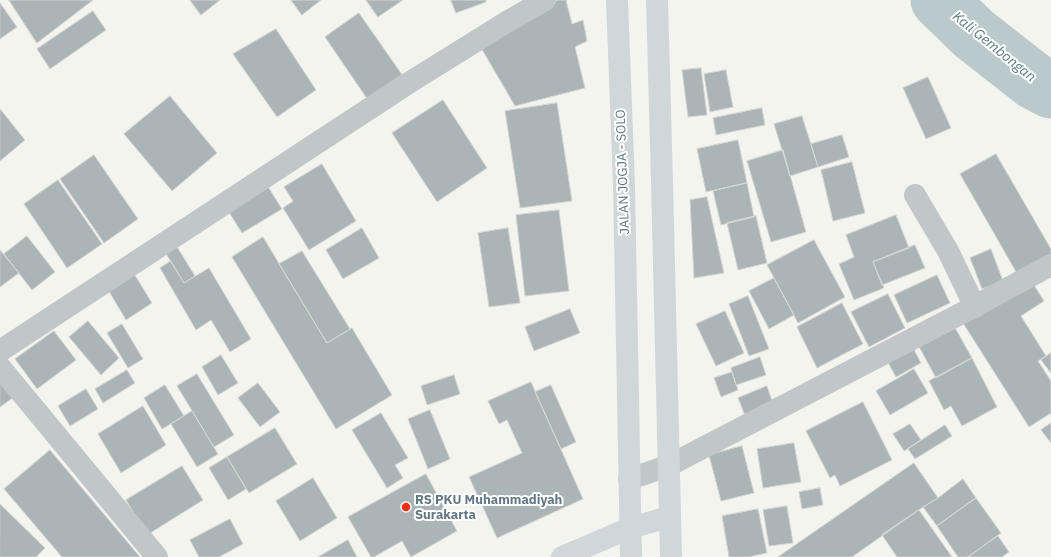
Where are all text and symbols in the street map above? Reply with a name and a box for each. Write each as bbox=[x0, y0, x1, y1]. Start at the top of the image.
water label: Kali Gembongan bbox=[949, 8, 1039, 86]
street label: JALAN JOGJA - SOLO bbox=[613, 109, 633, 235]
place label: RS PKU Muhammadiyah Surakarta bbox=[415, 492, 562, 523]
marker: RS PKU Muhammadiyah Surakarta bbox=[400, 501, 412, 513]

